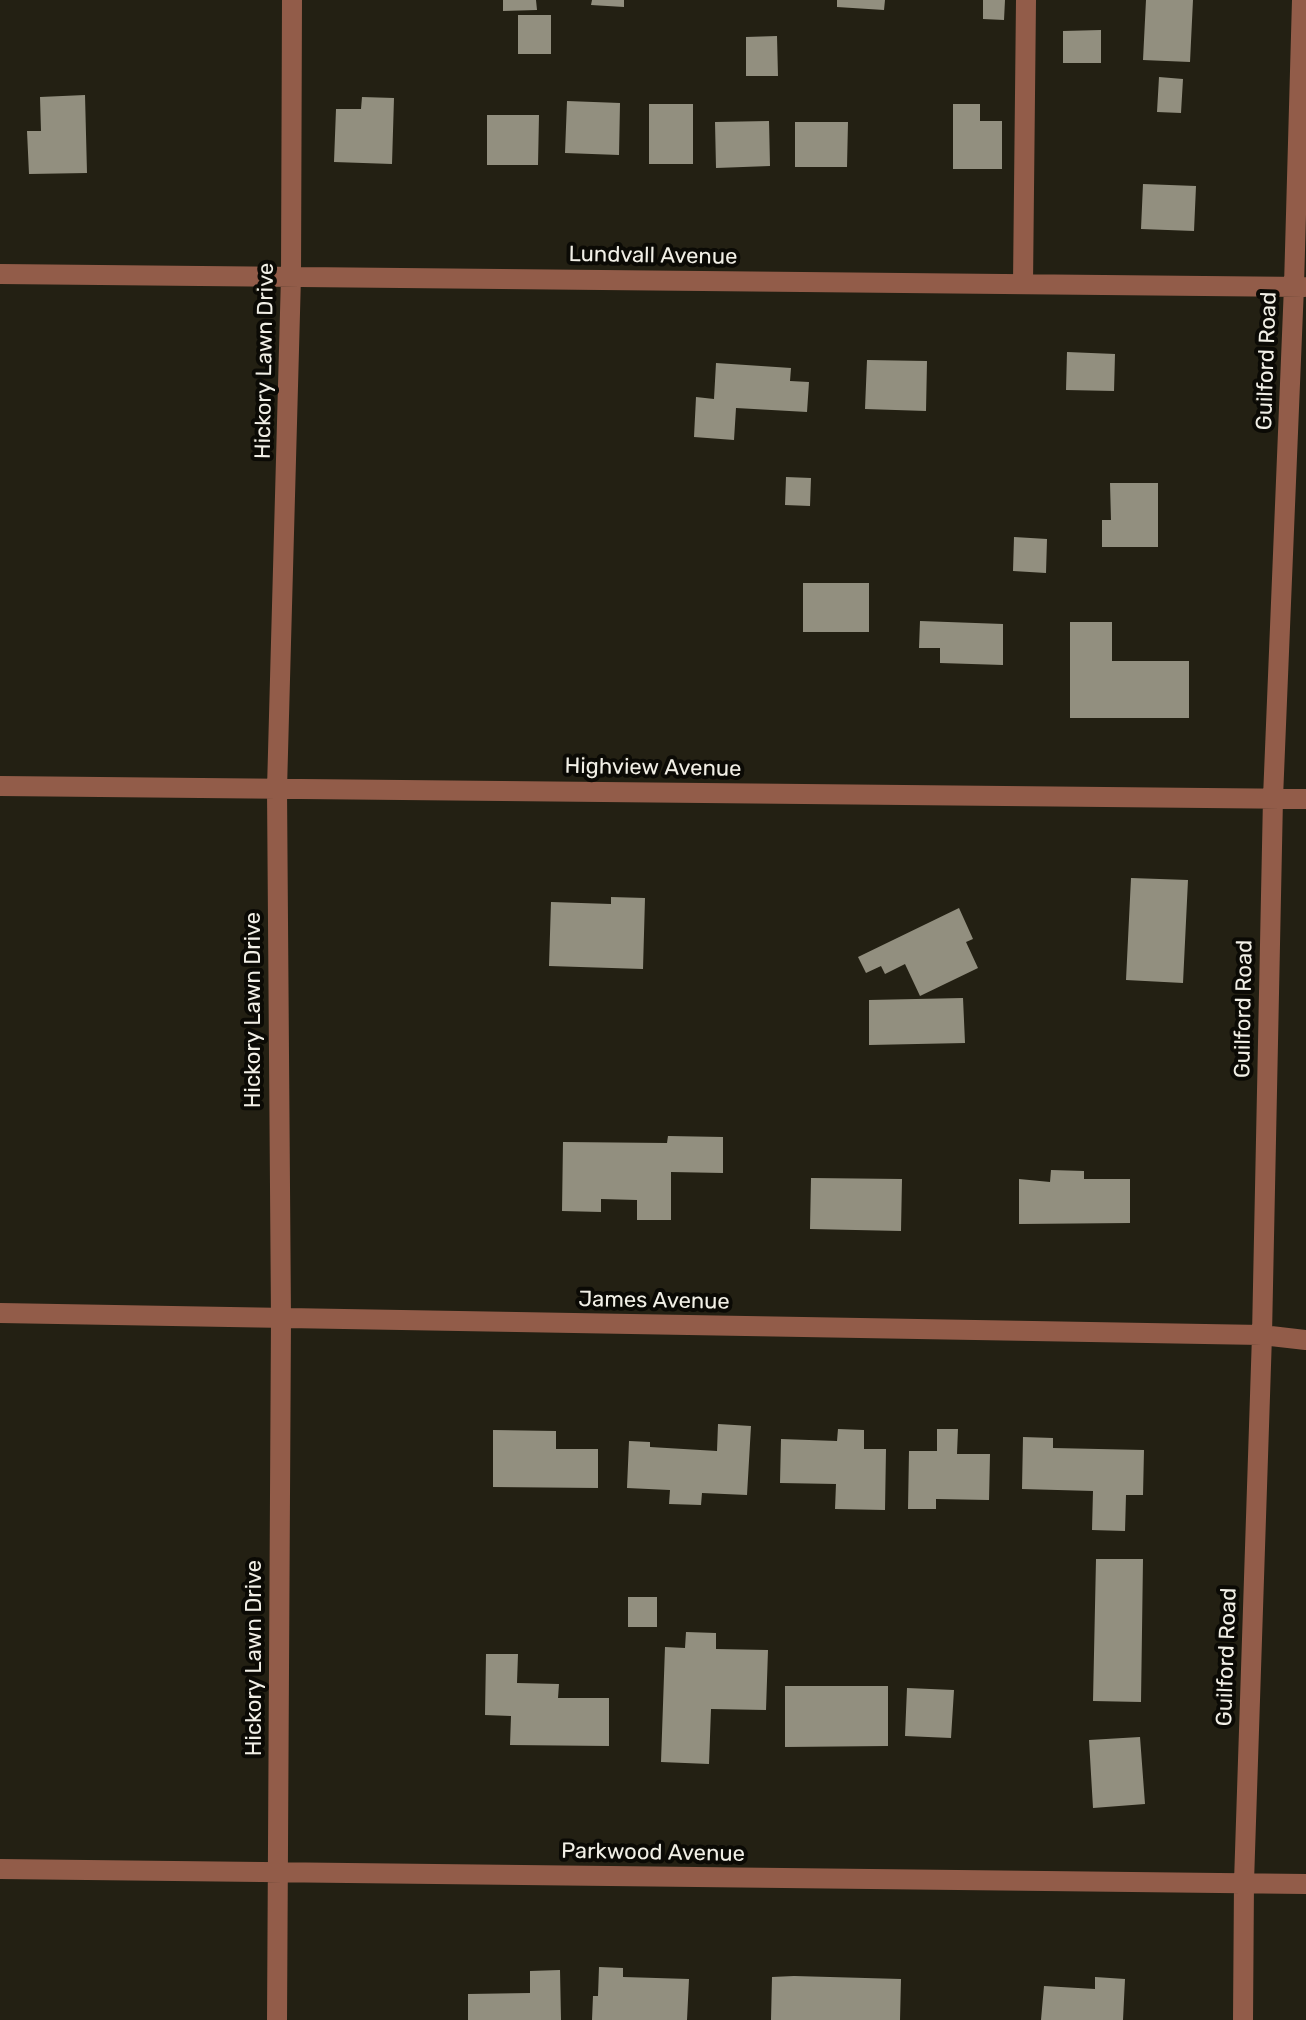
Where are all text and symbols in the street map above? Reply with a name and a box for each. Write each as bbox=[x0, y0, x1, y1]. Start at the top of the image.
street label: Lundvall Avenue bbox=[568, 241, 738, 271]
street label: Hickory Lawn Drive bbox=[250, 263, 280, 459]
street label: Guilford Road bbox=[1251, 291, 1283, 431]
street label: Highview Avenue bbox=[564, 753, 742, 783]
street label: Hickory Lawn Drive bbox=[241, 912, 267, 1108]
street label: Guilford Road bbox=[1230, 940, 1258, 1078]
street label: James Avenue bbox=[578, 1286, 730, 1316]
street label: Hickory Lawn Drive bbox=[242, 1560, 268, 1756]
street label: Guilford Road bbox=[1211, 1587, 1243, 1727]
street label: Parkwood Avenue bbox=[561, 1838, 745, 1868]

